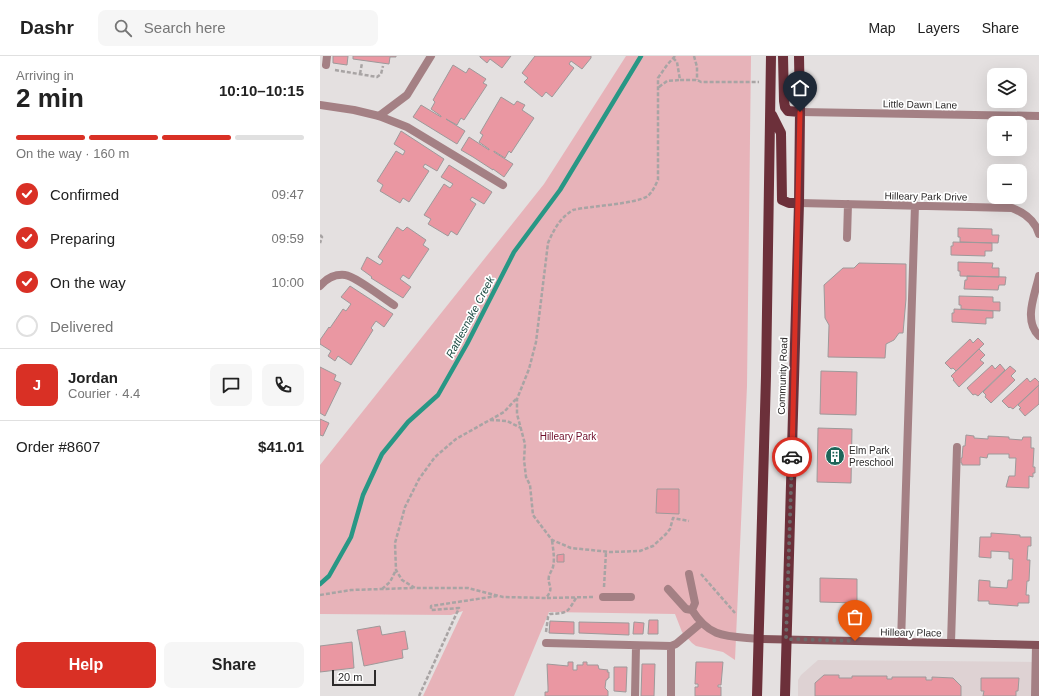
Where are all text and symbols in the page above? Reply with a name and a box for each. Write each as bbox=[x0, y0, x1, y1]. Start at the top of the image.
search box bbox=[98, 10, 378, 46]
text: Dashr bbox=[20, 17, 74, 38]
icon: search bbox=[112, 17, 134, 39]
text: Search here bbox=[144, 19, 226, 36]
text: Map bbox=[868, 20, 896, 36]
text: Layers bbox=[918, 20, 960, 36]
text: Share bbox=[982, 20, 1019, 36]
text: Arriving in bbox=[16, 68, 74, 83]
map controls bbox=[987, 68, 1027, 204]
button: layers bbox=[987, 68, 1027, 108]
pin bbox=[783, 71, 817, 112]
icon: home bbox=[789, 77, 811, 99]
text: 10:10–10:15 bbox=[219, 82, 304, 99]
text: 2 min bbox=[16, 83, 84, 113]
street label: Little Dawn Lane bbox=[883, 98, 958, 111]
button: + bbox=[987, 116, 1027, 156]
text: On the way · 160 m bbox=[16, 146, 129, 161]
button: − bbox=[987, 164, 1027, 204]
icon: check bbox=[16, 183, 38, 205]
text: Confirmed bbox=[50, 186, 119, 203]
text: 09:47 bbox=[271, 187, 304, 202]
street label: Hilleary Park Drive bbox=[885, 190, 968, 203]
icon: check bbox=[16, 227, 38, 249]
text: Preparing bbox=[50, 230, 115, 247]
text: 09:59 bbox=[271, 231, 304, 246]
icon: check bbox=[16, 271, 38, 293]
text: On the way bbox=[50, 274, 126, 291]
water label: Rattlesnake Creek bbox=[443, 274, 497, 360]
text: 10:00 bbox=[271, 275, 304, 290]
text: Delivered bbox=[50, 318, 113, 335]
street label: Community Road bbox=[776, 337, 789, 415]
button: chat bbox=[210, 364, 252, 406]
button: phone bbox=[262, 364, 304, 406]
text: Jordan bbox=[68, 369, 118, 386]
text: J bbox=[33, 376, 41, 393]
text: Courier · 4.4 bbox=[68, 386, 140, 401]
park label: Hilleary Park bbox=[540, 431, 597, 442]
courier bbox=[772, 437, 812, 477]
text: Order #8607 bbox=[16, 438, 100, 455]
text: $41.01 bbox=[258, 438, 304, 455]
building icon: Elm Park Preschool bbox=[824, 445, 846, 467]
place label: Elm Park Preschool bbox=[849, 445, 893, 468]
icon: car bbox=[781, 446, 803, 468]
pin bbox=[838, 600, 872, 641]
icon: bag bbox=[844, 606, 866, 628]
street label: Hilleary Place bbox=[880, 626, 942, 639]
button: Help bbox=[16, 642, 156, 688]
button: Share bbox=[164, 642, 304, 688]
scale bar bbox=[332, 668, 376, 687]
text: 20 m bbox=[338, 671, 362, 683]

